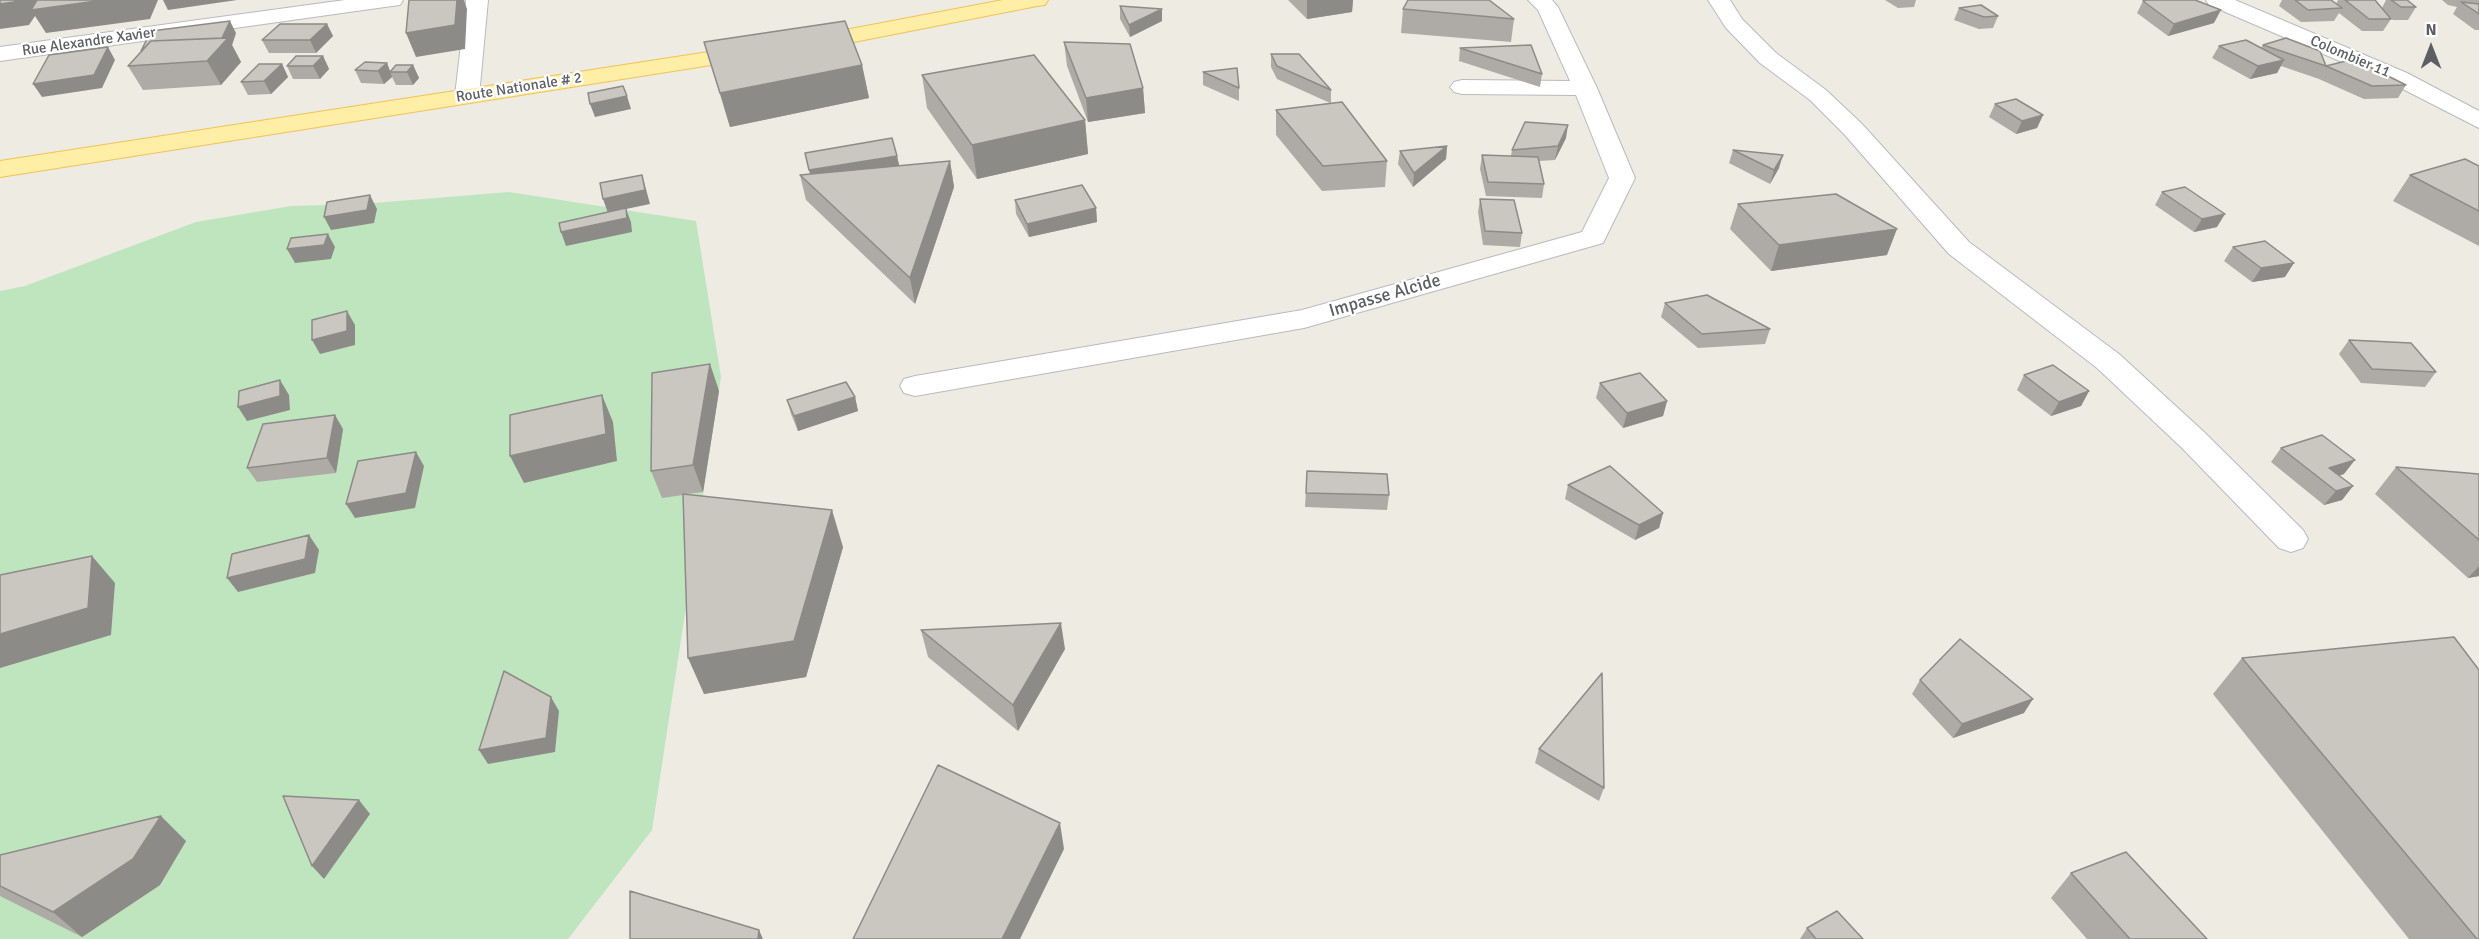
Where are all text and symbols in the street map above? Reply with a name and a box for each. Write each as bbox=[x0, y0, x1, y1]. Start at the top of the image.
north arrow bbox=[2401, 18, 2461, 78]
text: N bbox=[2425, 20, 2437, 40]
street label: Rue Alexandre Xavier bbox=[21, 24, 157, 60]
street label: Colombier 11 bbox=[2307, 32, 2393, 82]
street label: Route Nationale # 2 bbox=[455, 69, 583, 107]
street label: Impasse Alcide bbox=[1327, 270, 1443, 322]

